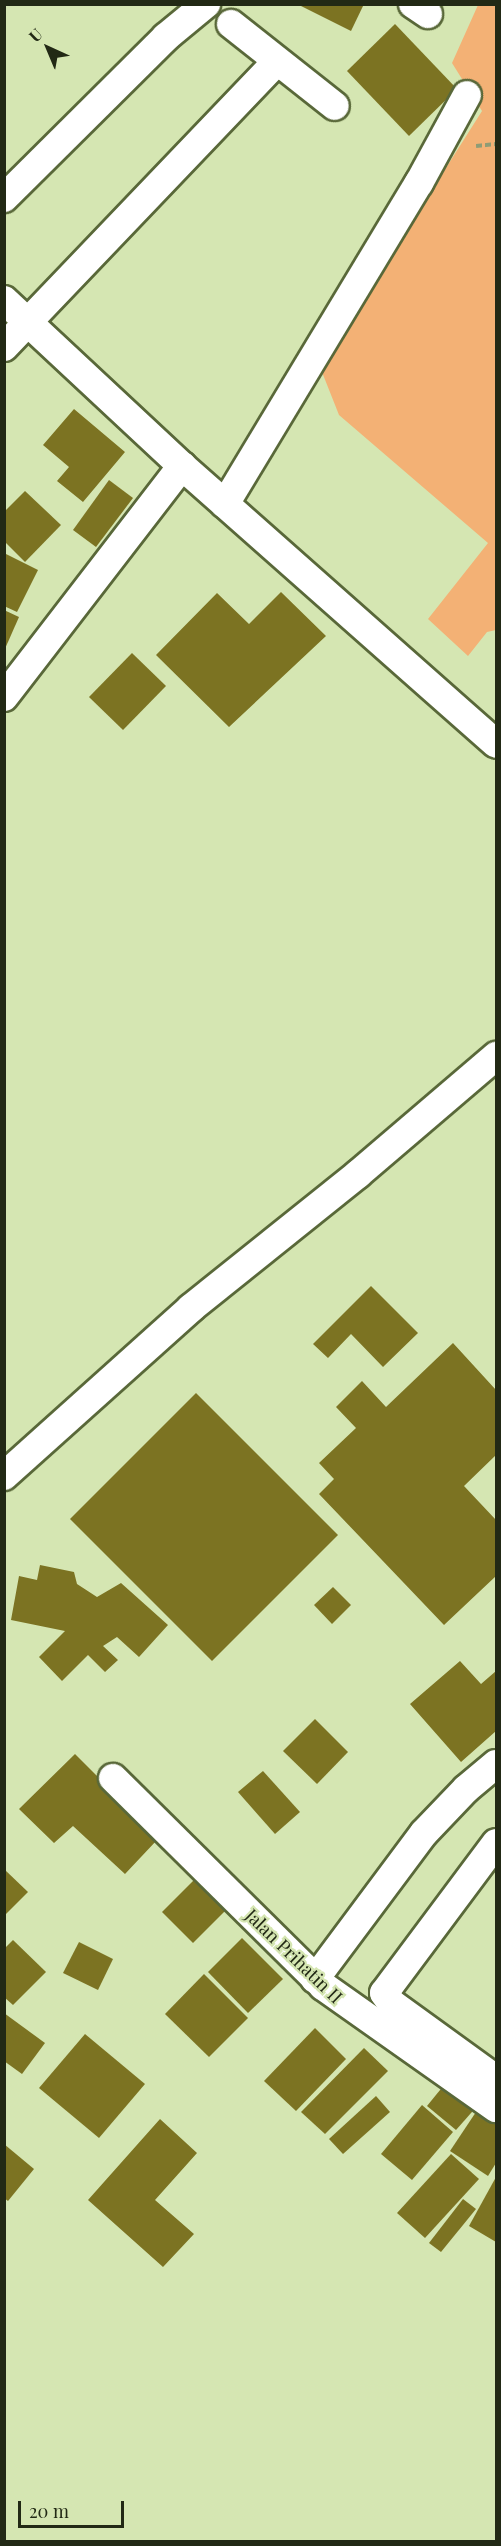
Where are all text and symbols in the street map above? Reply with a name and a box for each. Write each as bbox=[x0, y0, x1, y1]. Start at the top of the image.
north arrow bbox=[18, 18, 78, 78]
text: U bbox=[24, 23, 46, 46]
street label: Jalan Prihatin II bbox=[241, 1904, 347, 2008]
scale bar bbox=[21, 2489, 128, 2527]
text: 20 m bbox=[29, 2499, 69, 2523]

